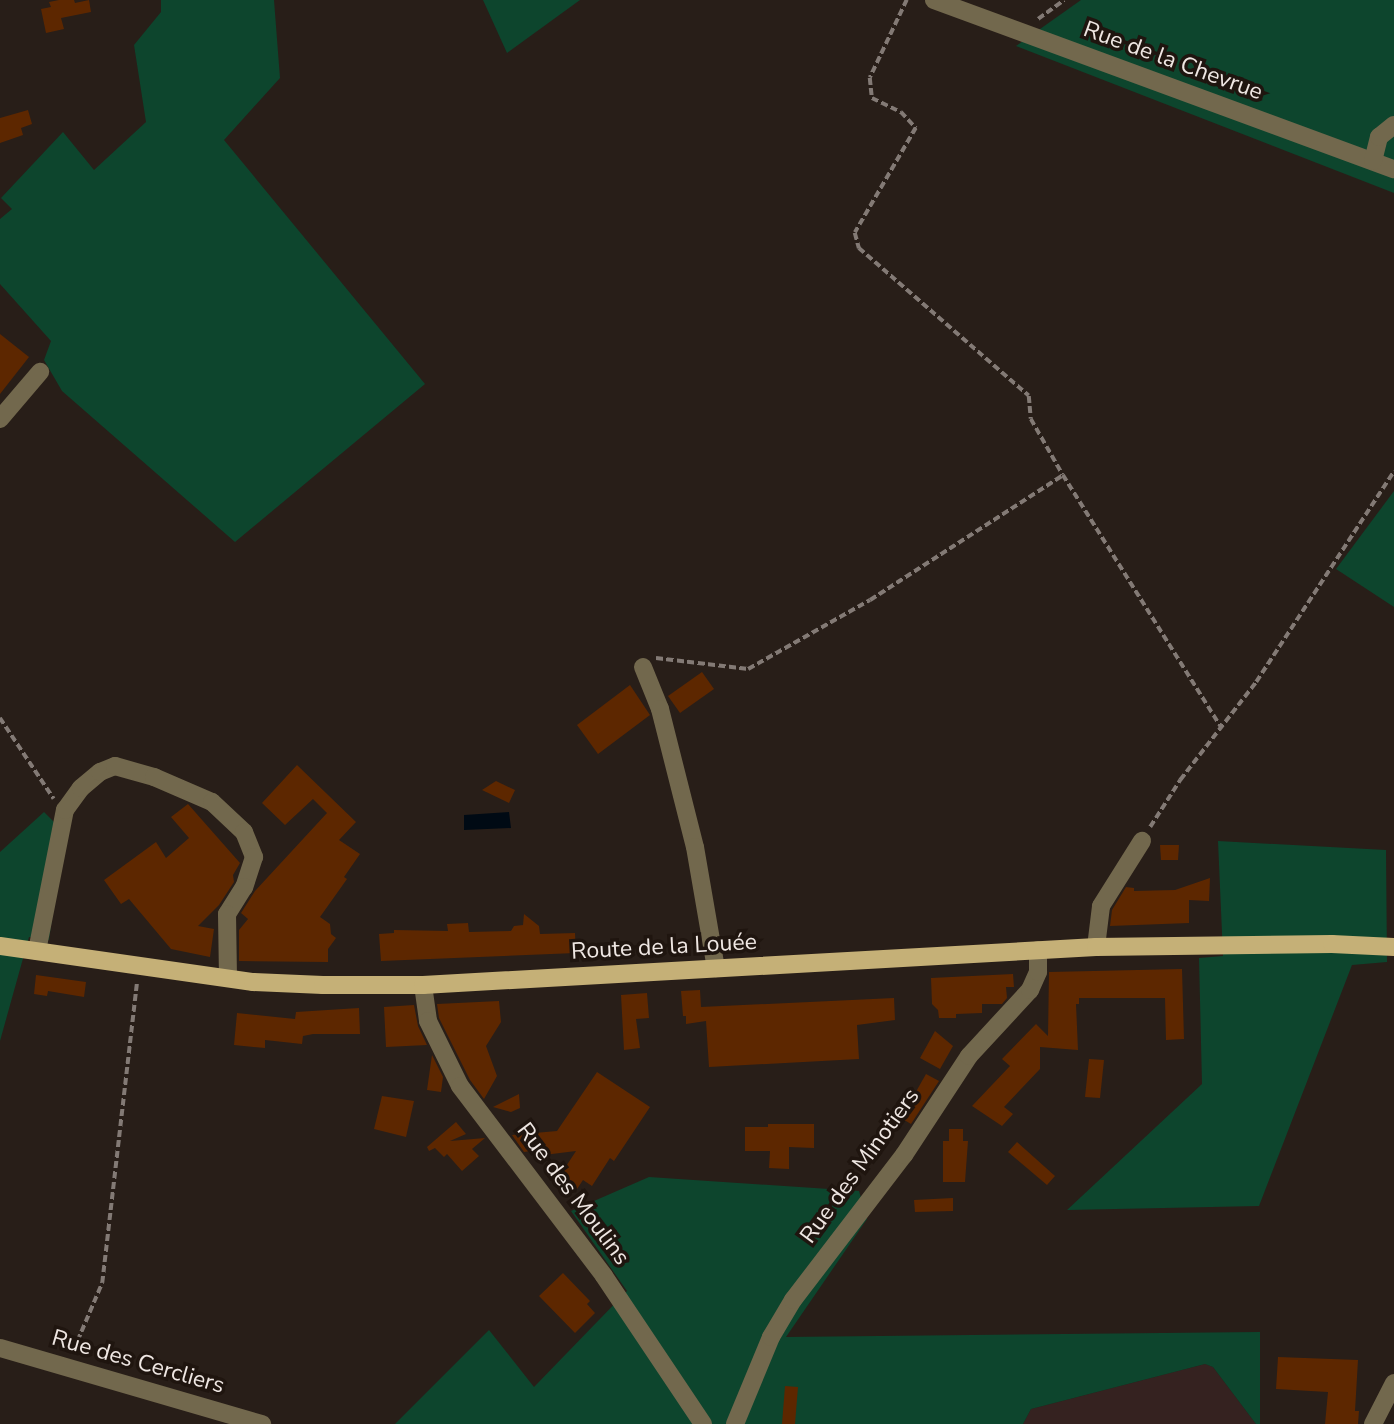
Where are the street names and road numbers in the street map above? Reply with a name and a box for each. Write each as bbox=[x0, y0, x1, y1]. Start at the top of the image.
street label: Rue de la Chevrue bbox=[1080, 16, 1266, 106]
street label: Route de la Louée bbox=[570, 928, 758, 966]
street label: Rue des Minotiers bbox=[795, 1083, 925, 1249]
street label: Rue des Moulins bbox=[511, 1118, 635, 1270]
street label: Rue des Cercliers bbox=[49, 1324, 227, 1400]

